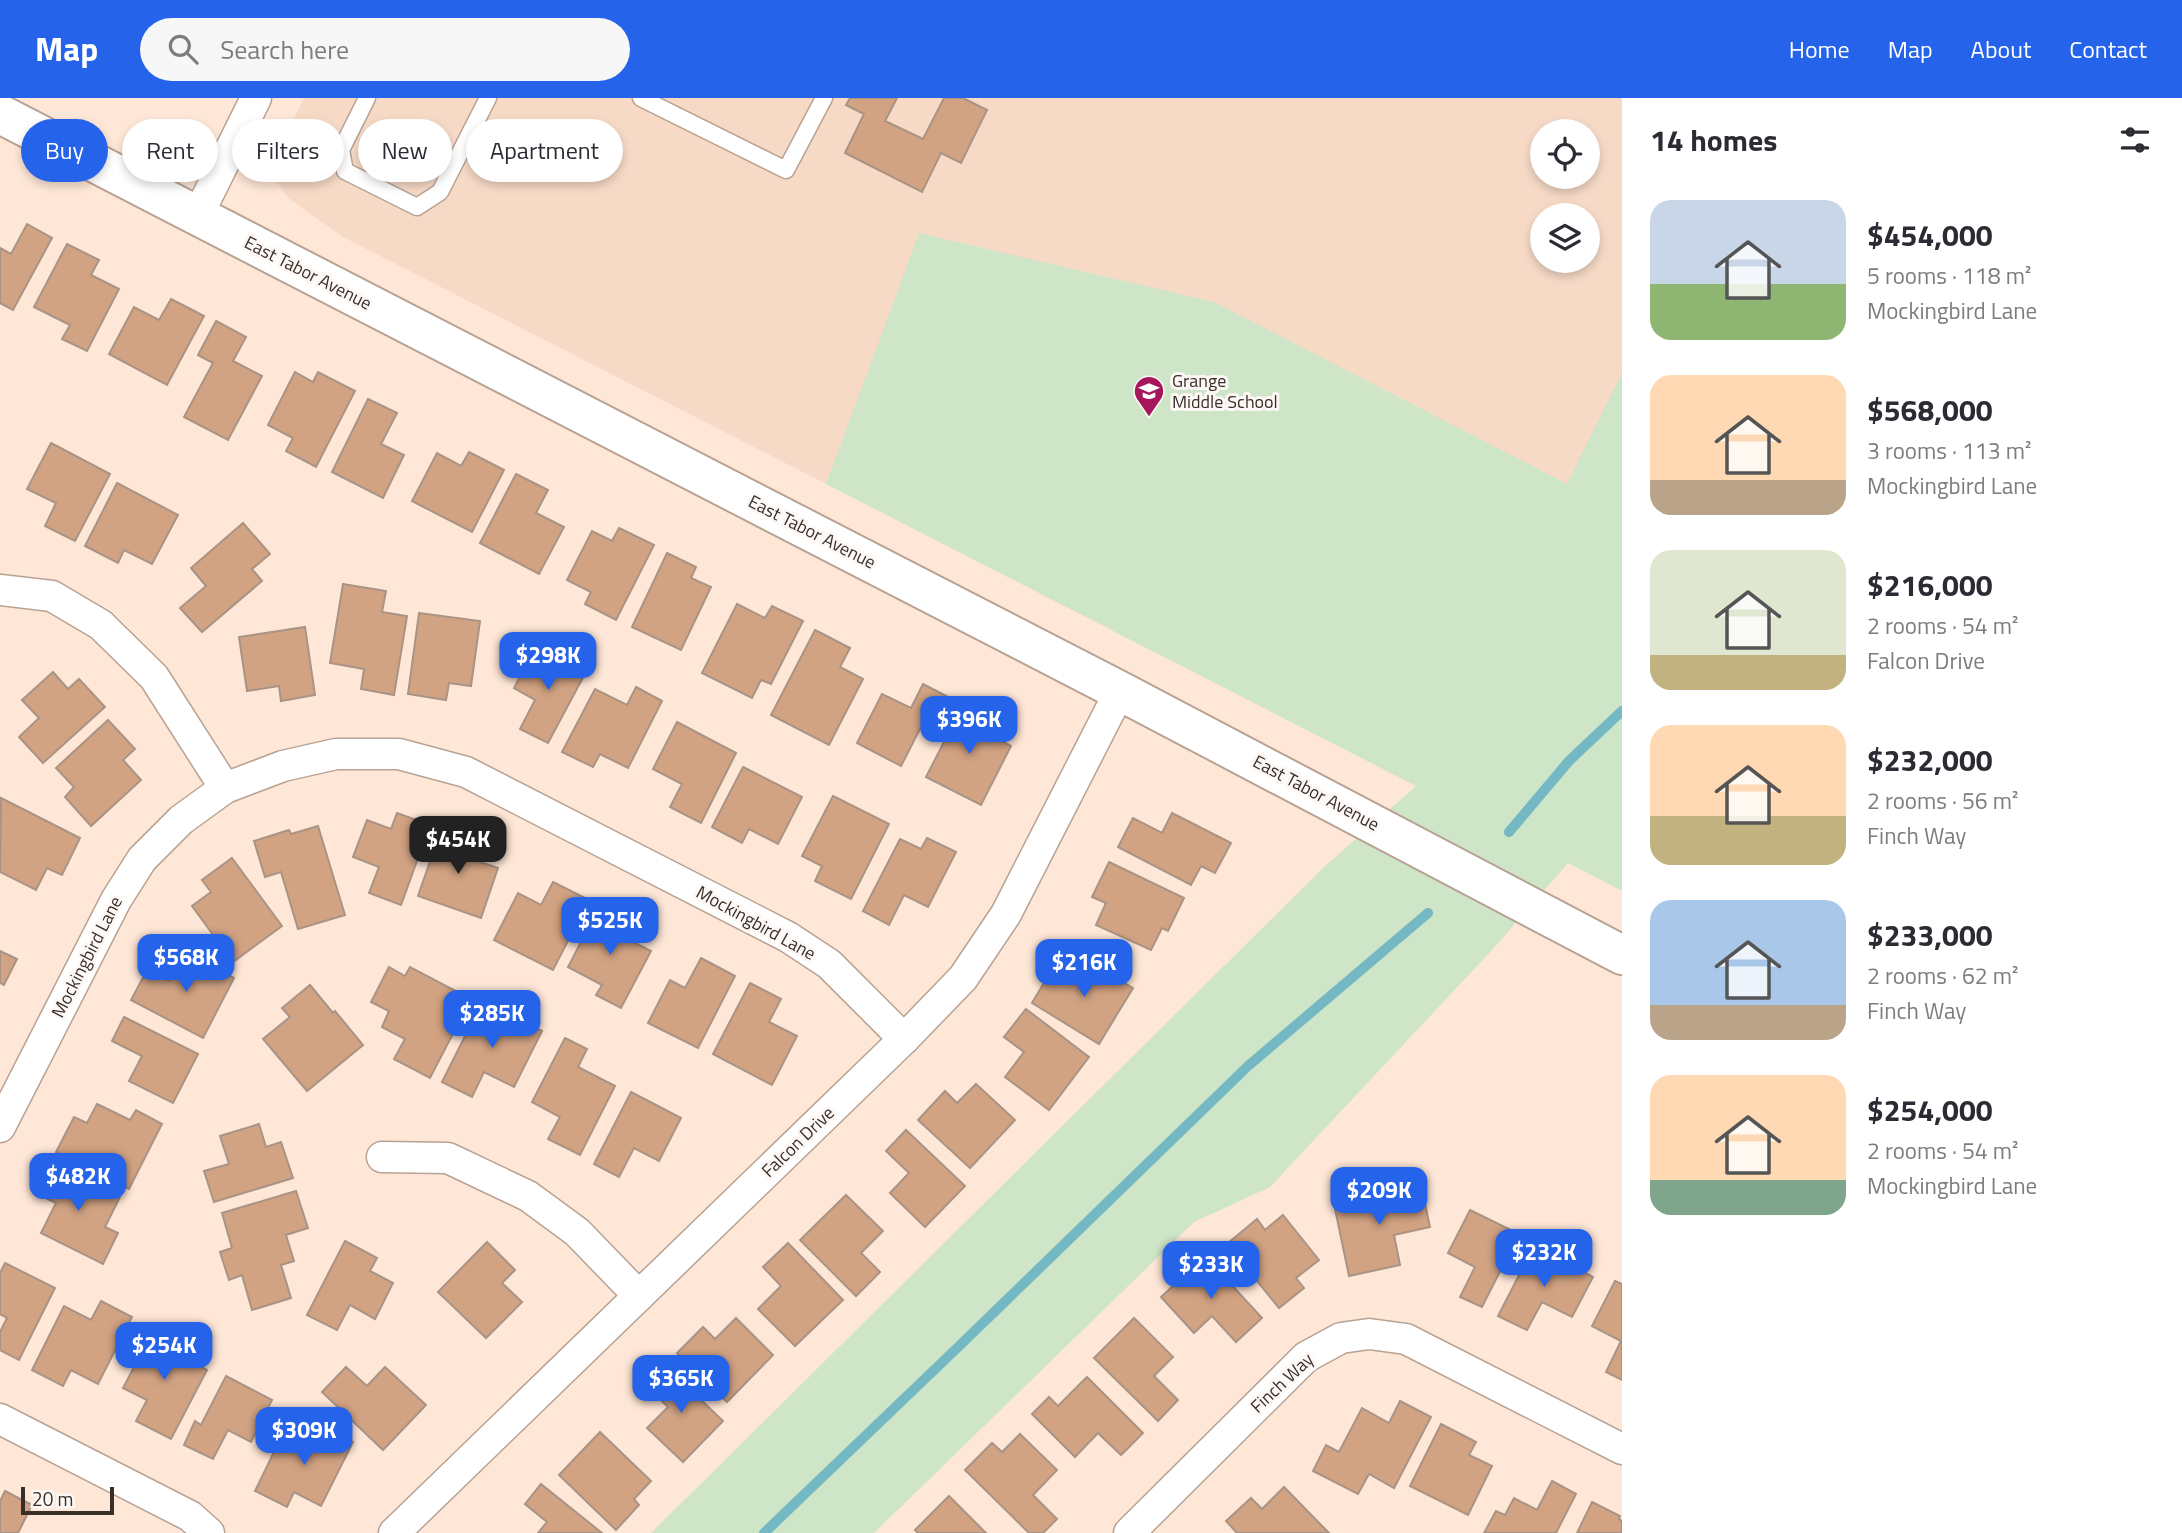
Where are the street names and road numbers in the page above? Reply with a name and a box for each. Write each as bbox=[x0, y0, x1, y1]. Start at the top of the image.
street label: East Tabor Avenue bbox=[240, 229, 377, 316]
street label: East Tabor Avenue bbox=[744, 488, 881, 575]
street label: East Tabor Avenue bbox=[1248, 748, 1384, 837]
street label: Mockingbird Lane bbox=[691, 878, 821, 967]
street label: Mockingbird Lane bbox=[44, 891, 129, 1022]
street label: Falcon Drive bbox=[755, 1100, 840, 1183]
street label: Finch Way bbox=[1244, 1346, 1320, 1419]

